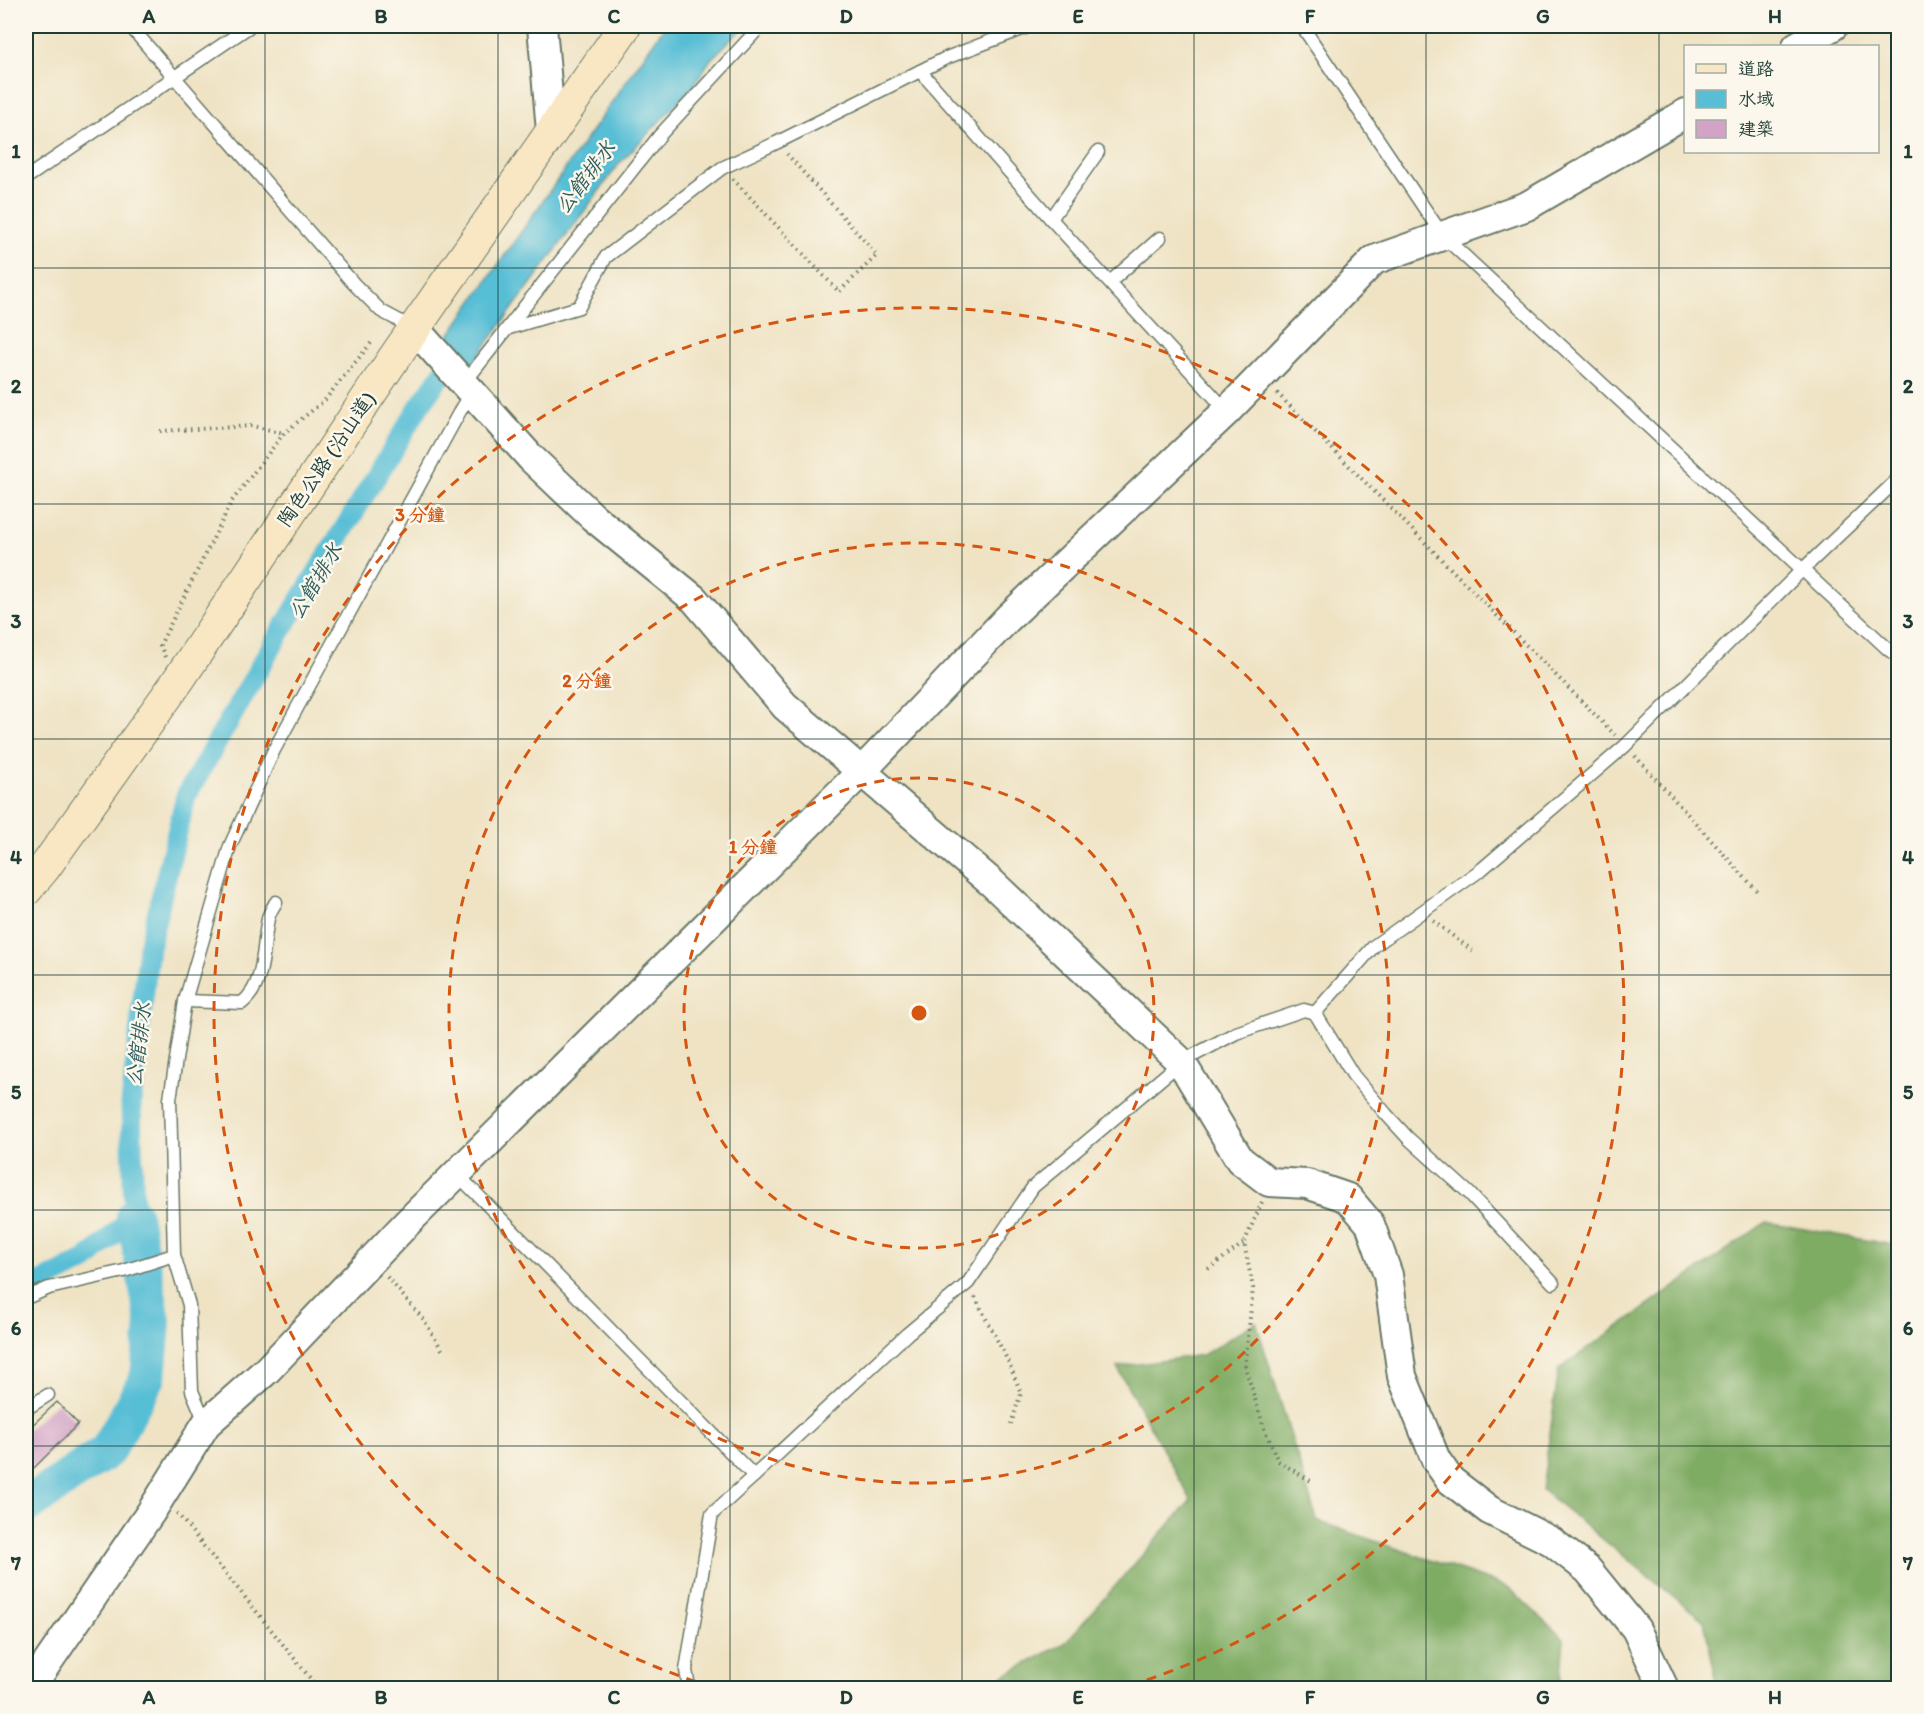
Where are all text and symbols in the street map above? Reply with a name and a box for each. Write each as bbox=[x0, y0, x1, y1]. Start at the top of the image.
text: A bbox=[142, 4, 156, 28]
text: B bbox=[375, 4, 388, 28]
text: C bbox=[608, 4, 621, 28]
text: D bbox=[839, 4, 853, 28]
text: E bbox=[1072, 4, 1084, 28]
text: F bbox=[1305, 4, 1316, 28]
text: G bbox=[1536, 4, 1550, 28]
text: H bbox=[1768, 4, 1782, 28]
legend bbox=[1684, 45, 1879, 153]
text: 道路 bbox=[1738, 58, 1774, 80]
text: 水域 bbox=[1738, 88, 1774, 110]
text: 建築 bbox=[1738, 118, 1774, 140]
water label: 公館排水 bbox=[550, 135, 621, 218]
text: 1 bbox=[11, 139, 21, 163]
text: 1 bbox=[1903, 139, 1913, 163]
text: 2 bbox=[11, 374, 22, 398]
text: 2 bbox=[1903, 374, 1914, 398]
street label: 陶色公路 (沿山道) bbox=[272, 387, 380, 531]
text: 3 分鐘 bbox=[395, 504, 445, 526]
water label: 公館排水 bbox=[283, 538, 348, 623]
text: 3 bbox=[11, 609, 22, 633]
text: 3 bbox=[1903, 609, 1914, 633]
text: 2 分鐘 bbox=[562, 670, 612, 692]
text: 1 分鐘 bbox=[729, 836, 777, 858]
text: 4 bbox=[10, 845, 22, 869]
text: 4 bbox=[1902, 845, 1914, 869]
water label: 公館排水 bbox=[120, 1000, 156, 1087]
centre of rings bbox=[909, 1003, 929, 1023]
text: 5 bbox=[11, 1080, 22, 1104]
text: 5 bbox=[1903, 1080, 1914, 1104]
text: 6 bbox=[11, 1316, 22, 1340]
text: 6 bbox=[1903, 1316, 1914, 1340]
text: 7 bbox=[10, 1551, 21, 1575]
text: 7 bbox=[1902, 1551, 1913, 1575]
text: A bbox=[142, 1685, 156, 1709]
text: B bbox=[375, 1685, 388, 1709]
text: C bbox=[608, 1685, 621, 1709]
text: D bbox=[839, 1685, 853, 1709]
text: E bbox=[1072, 1685, 1084, 1709]
text: F bbox=[1305, 1685, 1316, 1709]
text: G bbox=[1536, 1685, 1550, 1709]
text: H bbox=[1768, 1685, 1782, 1709]

